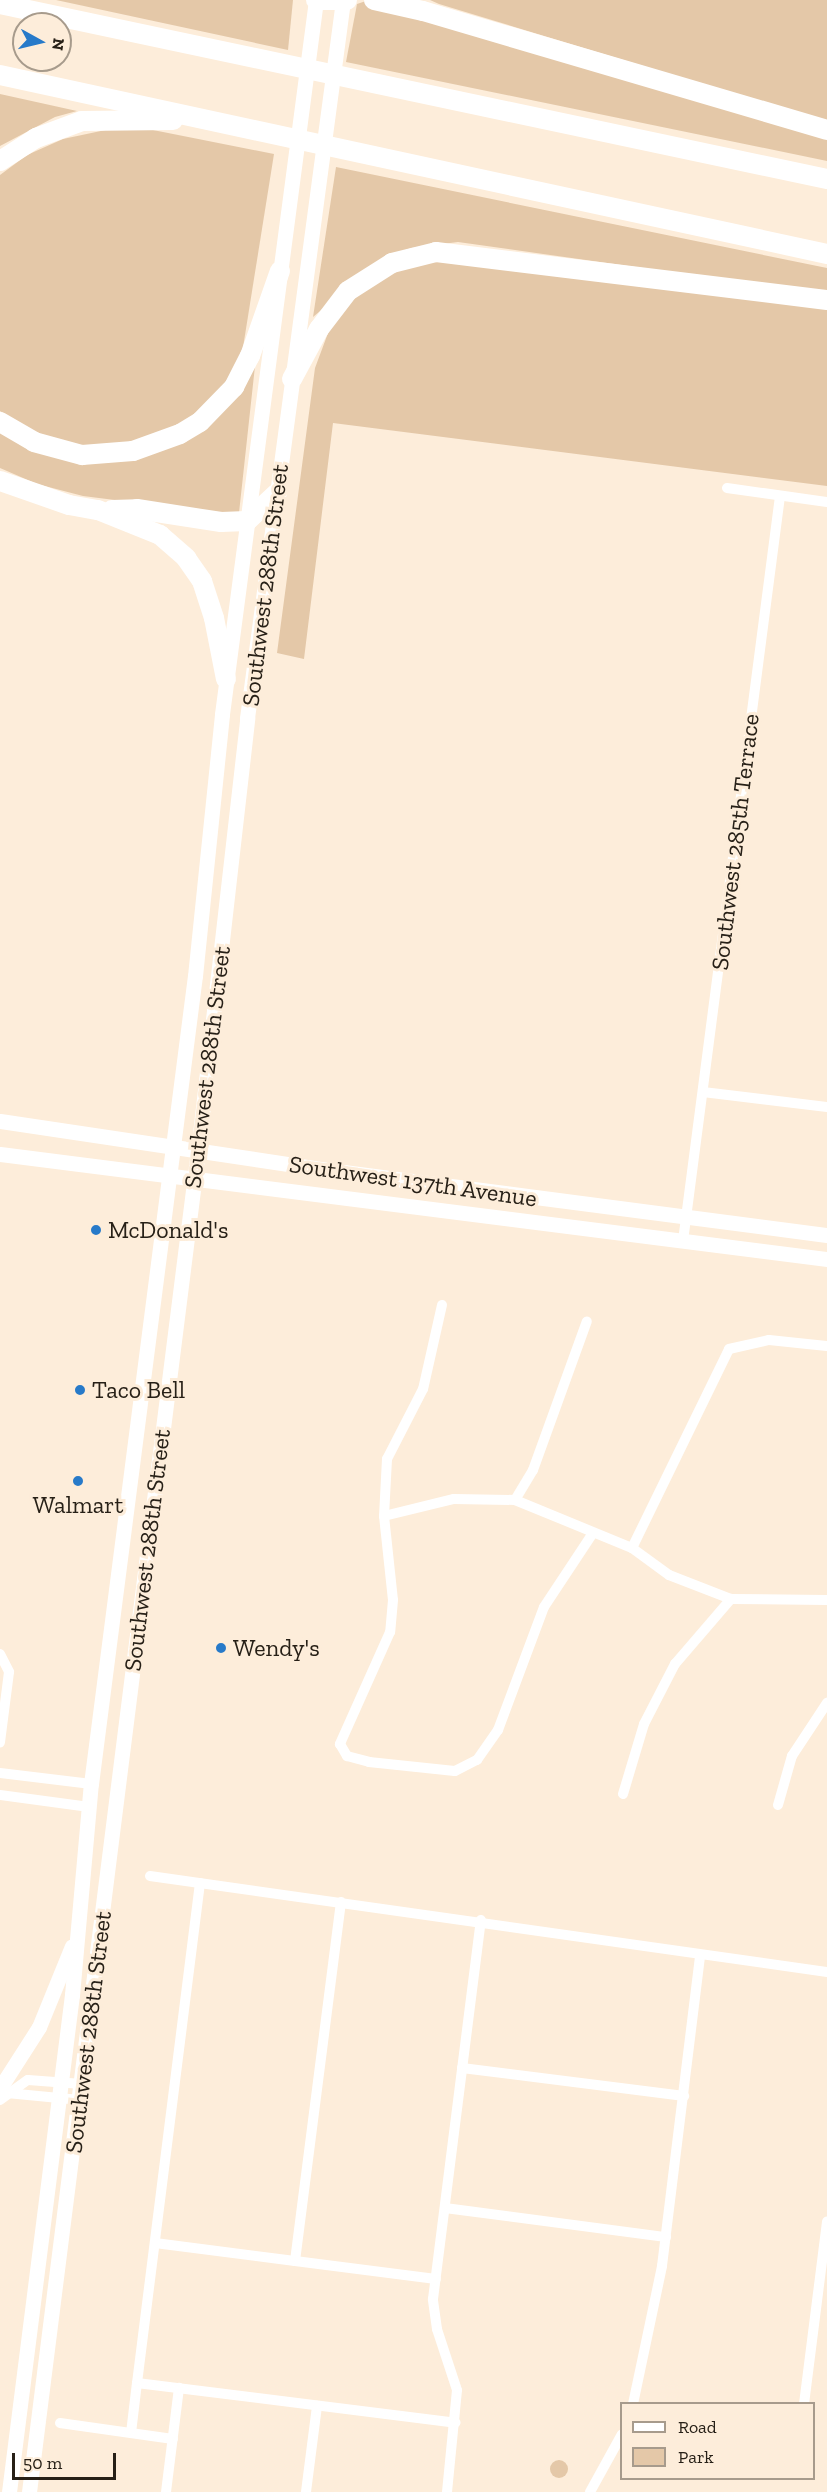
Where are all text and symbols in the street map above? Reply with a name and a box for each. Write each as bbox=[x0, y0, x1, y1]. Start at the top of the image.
north arrow bbox=[12, 12, 72, 72]
text: N bbox=[48, 37, 69, 52]
street label: Southwest 288th Street bbox=[236, 462, 294, 708]
street label: Southwest 285th Terrace bbox=[705, 712, 765, 972]
street label: Southwest 288th Street bbox=[178, 944, 236, 1190]
street label: Southwest 137th Avenue bbox=[287, 1149, 539, 1213]
place label: McDonald's bbox=[108, 1216, 228, 1244]
marker: McDonald's bbox=[89, 1223, 103, 1237]
place label: Taco Bell bbox=[92, 1376, 185, 1404]
marker: Taco Bell bbox=[73, 1383, 87, 1397]
street label: Southwest 288th Street bbox=[118, 1427, 176, 1673]
marker: Walmart bbox=[71, 1474, 85, 1488]
place label: Walmart bbox=[33, 1491, 123, 1519]
place label: Wendy's bbox=[233, 1634, 320, 1662]
marker: Wendy's bbox=[214, 1641, 228, 1655]
street label: Southwest 288th Street bbox=[59, 1909, 117, 2155]
legend bbox=[620, 2402, 815, 2480]
text: Road bbox=[678, 2416, 717, 2438]
scale bar bbox=[15, 2441, 118, 2479]
text: Park bbox=[678, 2446, 714, 2468]
text: 50 m bbox=[23, 2452, 62, 2474]

